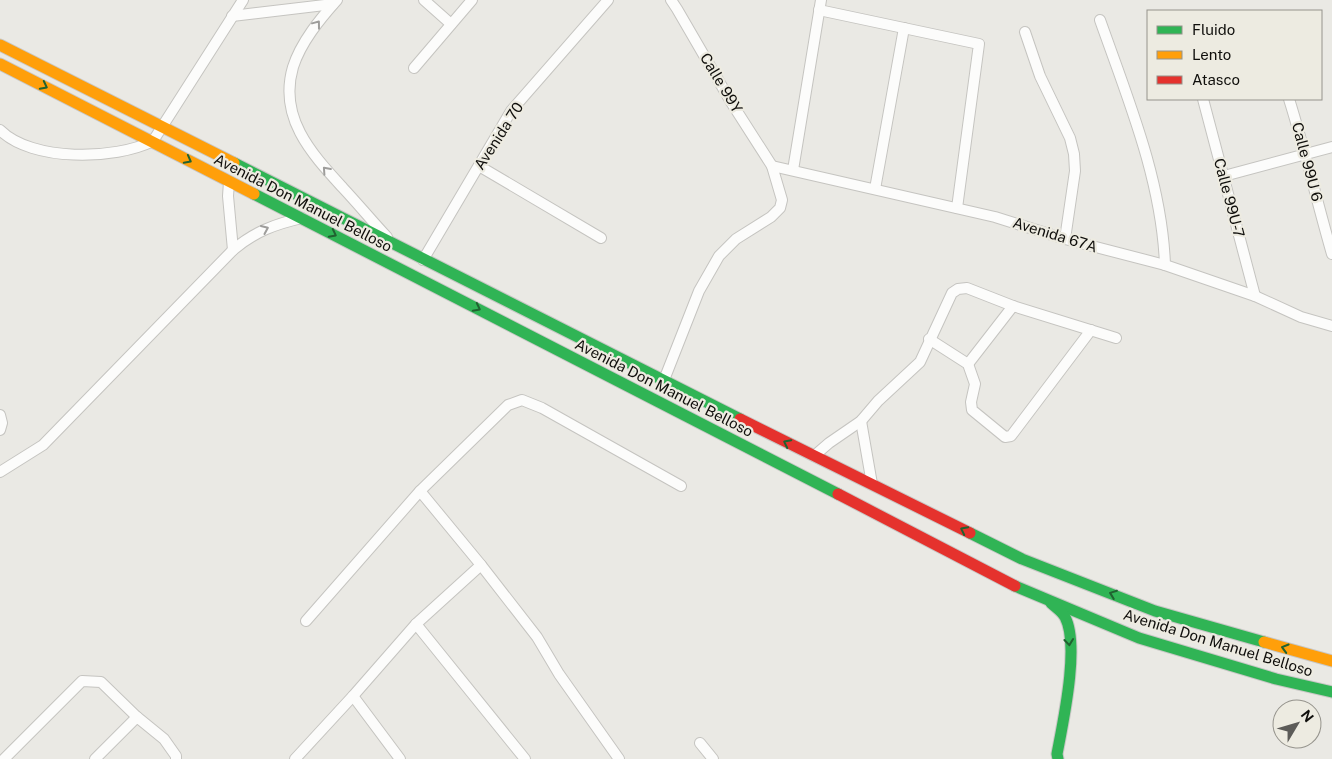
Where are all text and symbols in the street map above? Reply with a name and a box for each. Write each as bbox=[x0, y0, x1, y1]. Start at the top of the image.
legend bbox=[1147, 10, 1322, 100]
one-way arrow bbox=[312, 21, 320, 30]
text: Fluido bbox=[1192, 21, 1235, 38]
text: Lento bbox=[1192, 46, 1231, 63]
street label: Calle 99Y bbox=[697, 50, 746, 116]
text: Atasco bbox=[1192, 71, 1240, 88]
one-way arrow bbox=[38, 80, 47, 90]
street label: Avenida 70 bbox=[471, 99, 527, 173]
street label: Calle 99U 6 bbox=[1289, 120, 1326, 203]
street label: Avenida Don Manuel Belloso bbox=[211, 150, 395, 255]
one-way arrow bbox=[183, 154, 192, 164]
street label: Calle 99U-7 bbox=[1211, 156, 1248, 239]
one-way arrow bbox=[323, 166, 332, 175]
street label: Avenida 67A bbox=[1011, 214, 1100, 256]
one-way arrow bbox=[260, 224, 269, 235]
one-way arrow bbox=[328, 228, 337, 238]
one-way arrow bbox=[472, 302, 481, 312]
street label: Avenida Don Manuel Belloso bbox=[572, 335, 756, 440]
one-way arrow bbox=[784, 439, 793, 449]
one-way arrow bbox=[961, 526, 970, 536]
one-way arrow bbox=[1110, 590, 1118, 600]
street label: Avenida Don Manuel Belloso bbox=[1121, 606, 1315, 679]
one-way arrow bbox=[1063, 638, 1074, 646]
one-way arrow bbox=[1282, 643, 1290, 653]
north arrow bbox=[1272, 699, 1322, 749]
text: N bbox=[1298, 707, 1317, 725]

